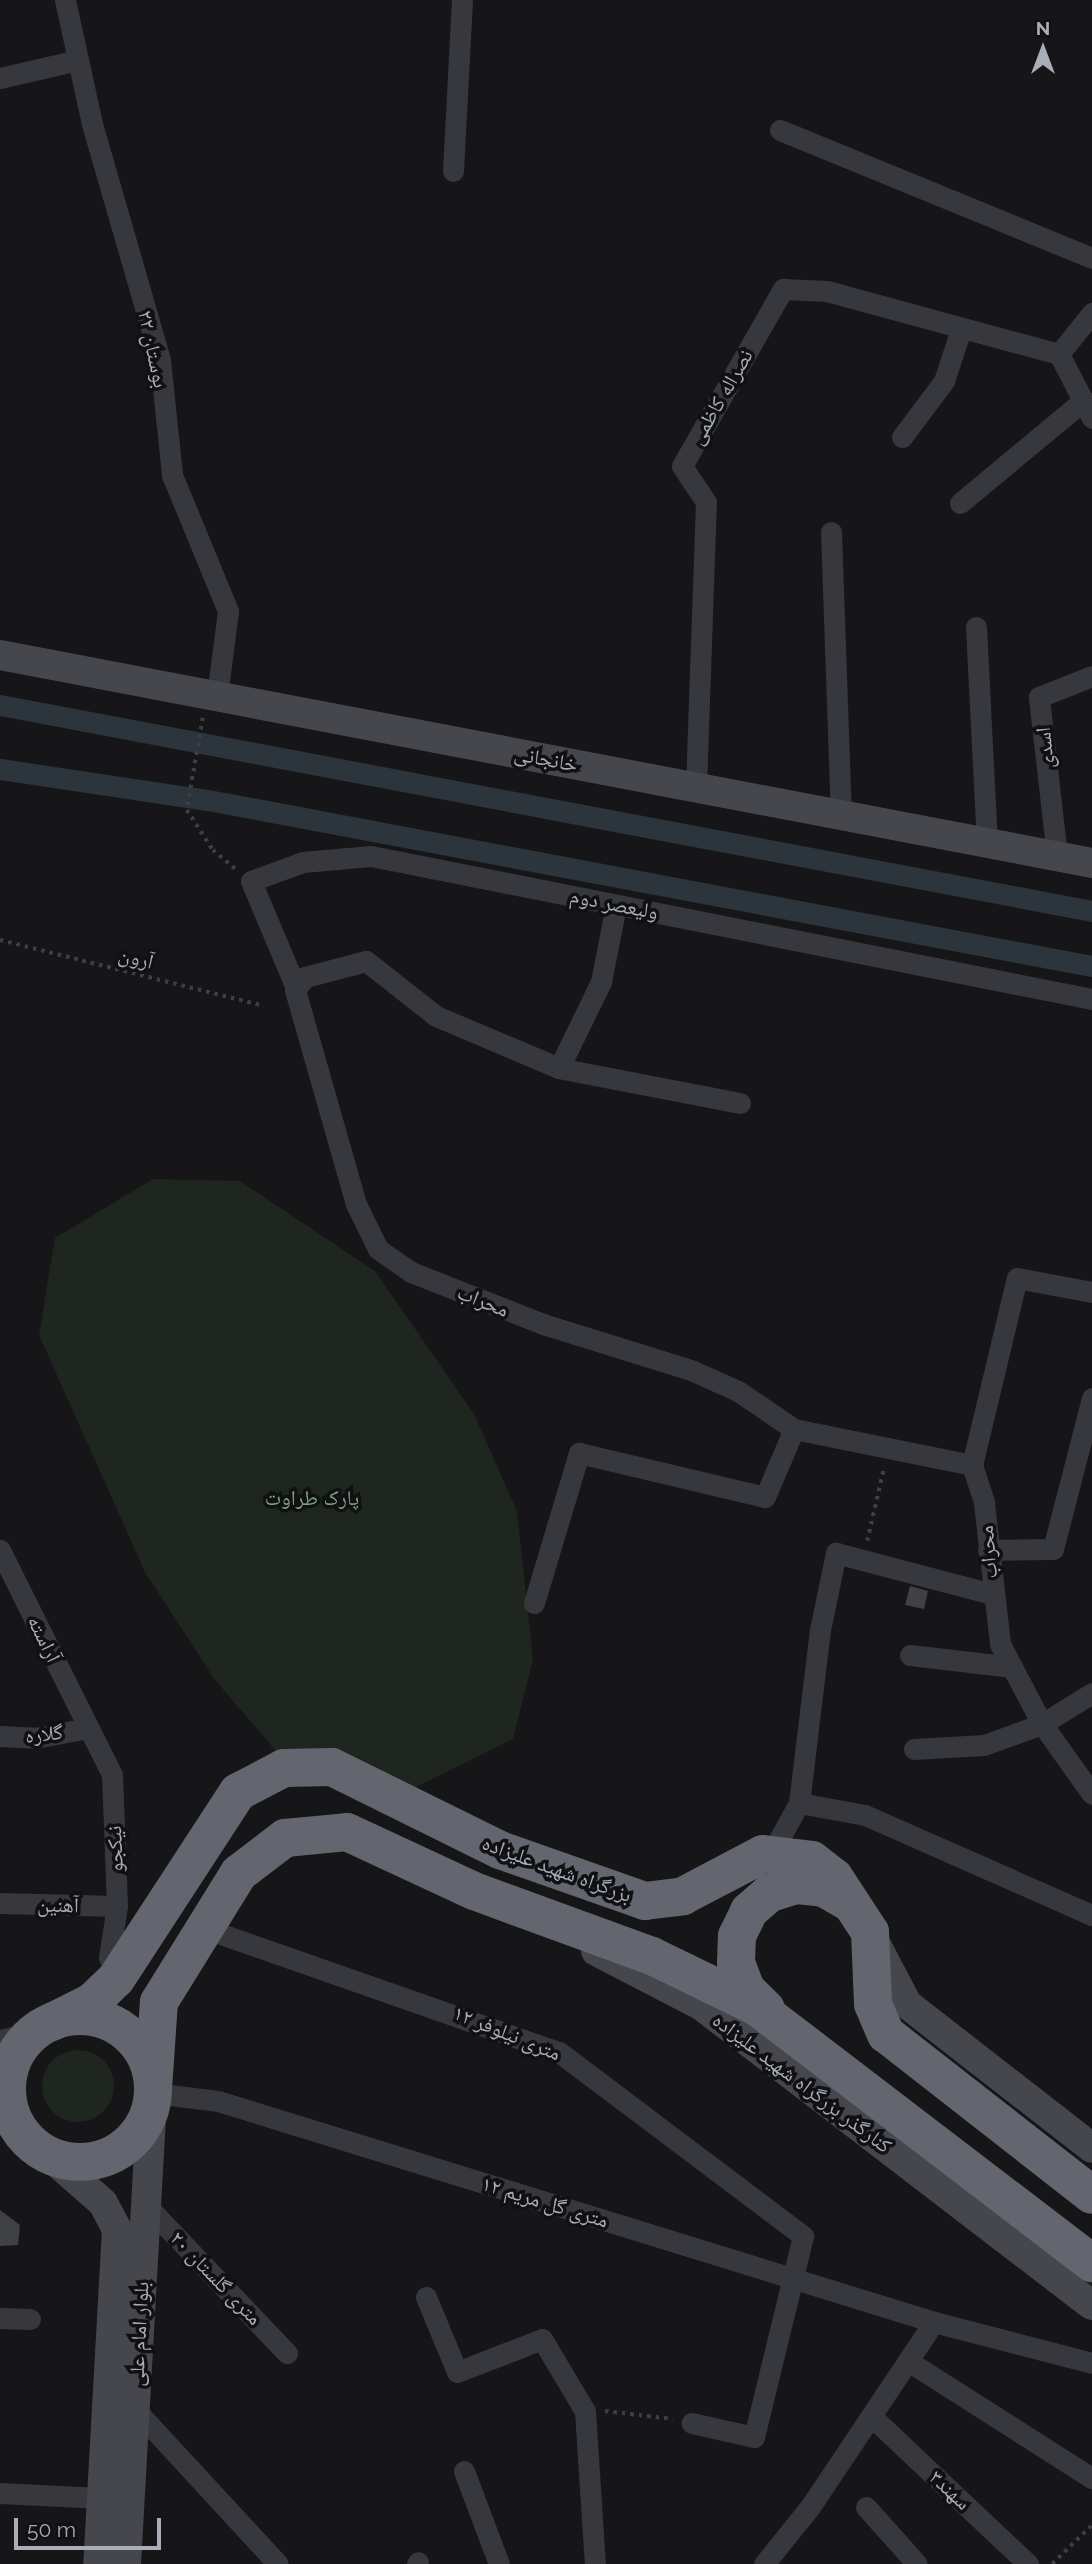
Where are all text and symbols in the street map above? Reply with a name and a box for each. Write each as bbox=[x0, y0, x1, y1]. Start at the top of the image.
north arrow bbox=[1008, 14, 1078, 84]
text: N bbox=[1036, 17, 1050, 39]
street label: بوستان ۲۲ bbox=[132, 308, 174, 390]
street label: نصراله کاظمی bbox=[684, 345, 758, 449]
street label: اسدی bbox=[1030, 726, 1060, 770]
street label: خانجانی bbox=[512, 741, 580, 777]
street label: ولیعصر دوم bbox=[568, 883, 660, 925]
street label: آرون bbox=[116, 942, 156, 974]
street label: محراب bbox=[454, 1279, 512, 1323]
park label: پارک طراوت bbox=[265, 1485, 359, 1511]
street label: محراب bbox=[973, 1524, 1003, 1580]
street label: آراسته bbox=[22, 1611, 66, 1667]
street label: گلاره bbox=[24, 1719, 64, 1749]
street label: نیکجو bbox=[102, 1825, 128, 1873]
street label: بزرگراه شهید علیزاده bbox=[479, 1830, 635, 1908]
street label: آهنین bbox=[37, 1892, 79, 1918]
street label: ۱۲ متری نیلوفر bbox=[450, 2000, 564, 2066]
street label: کنارگذر بزرگراه شهید علیزاده bbox=[708, 2007, 896, 2159]
street label: ۱۲ متری گل مریم bbox=[479, 2171, 611, 2233]
street label: ۲۰ متری گلستان bbox=[165, 2226, 267, 2330]
street label: بلوار امام علی bbox=[124, 2281, 154, 2387]
street label: سهند۳ bbox=[924, 2465, 976, 2515]
scale bar bbox=[18, 2504, 164, 2548]
text: 50 m bbox=[27, 2517, 76, 2542]

